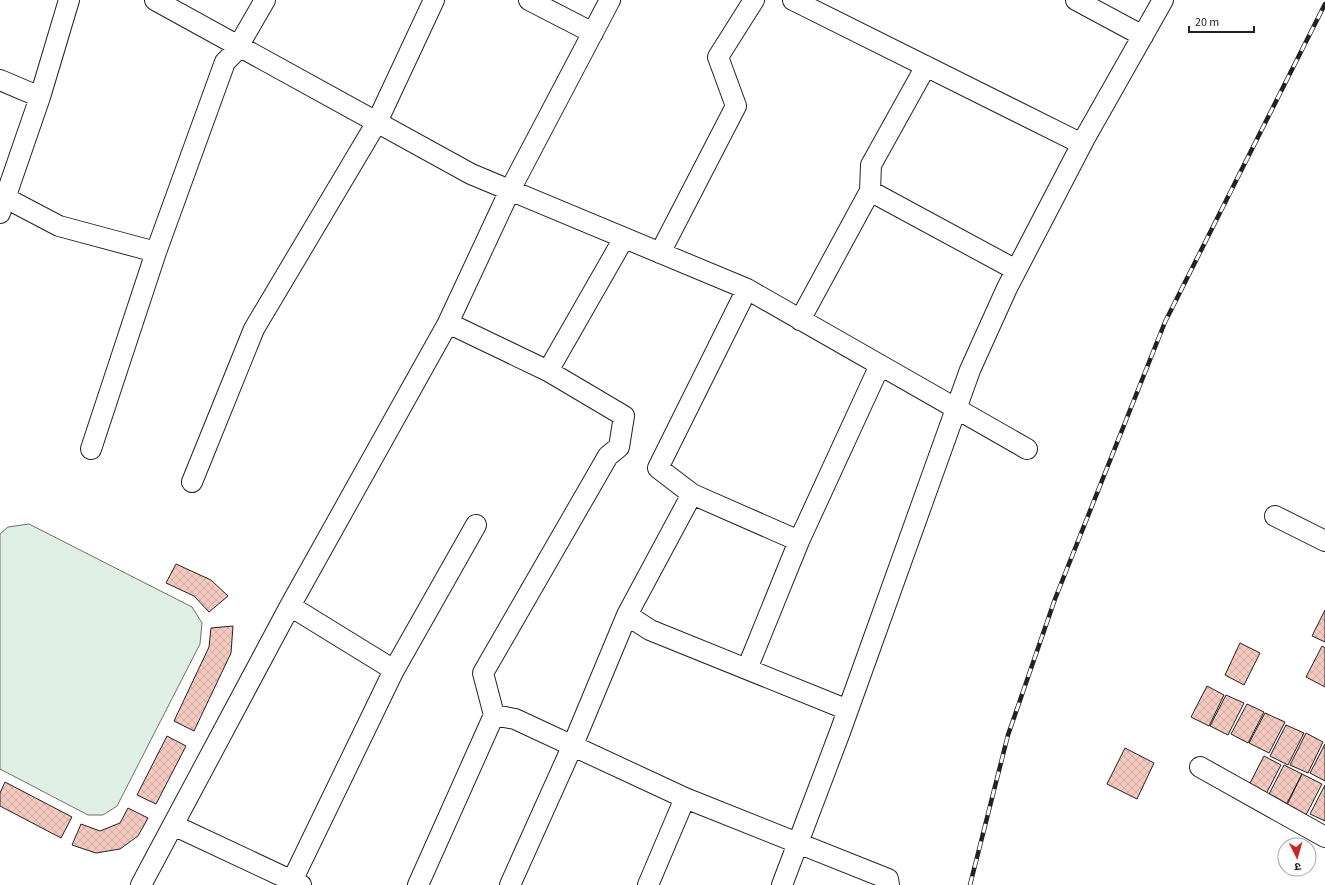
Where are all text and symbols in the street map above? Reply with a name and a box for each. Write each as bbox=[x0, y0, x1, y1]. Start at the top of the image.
scale bar bbox=[1189, 8, 1254, 34]
text: 20 m bbox=[1195, 14, 1219, 31]
north arrow bbox=[1277, 837, 1317, 877]
text: उ bbox=[1293, 859, 1302, 874]

